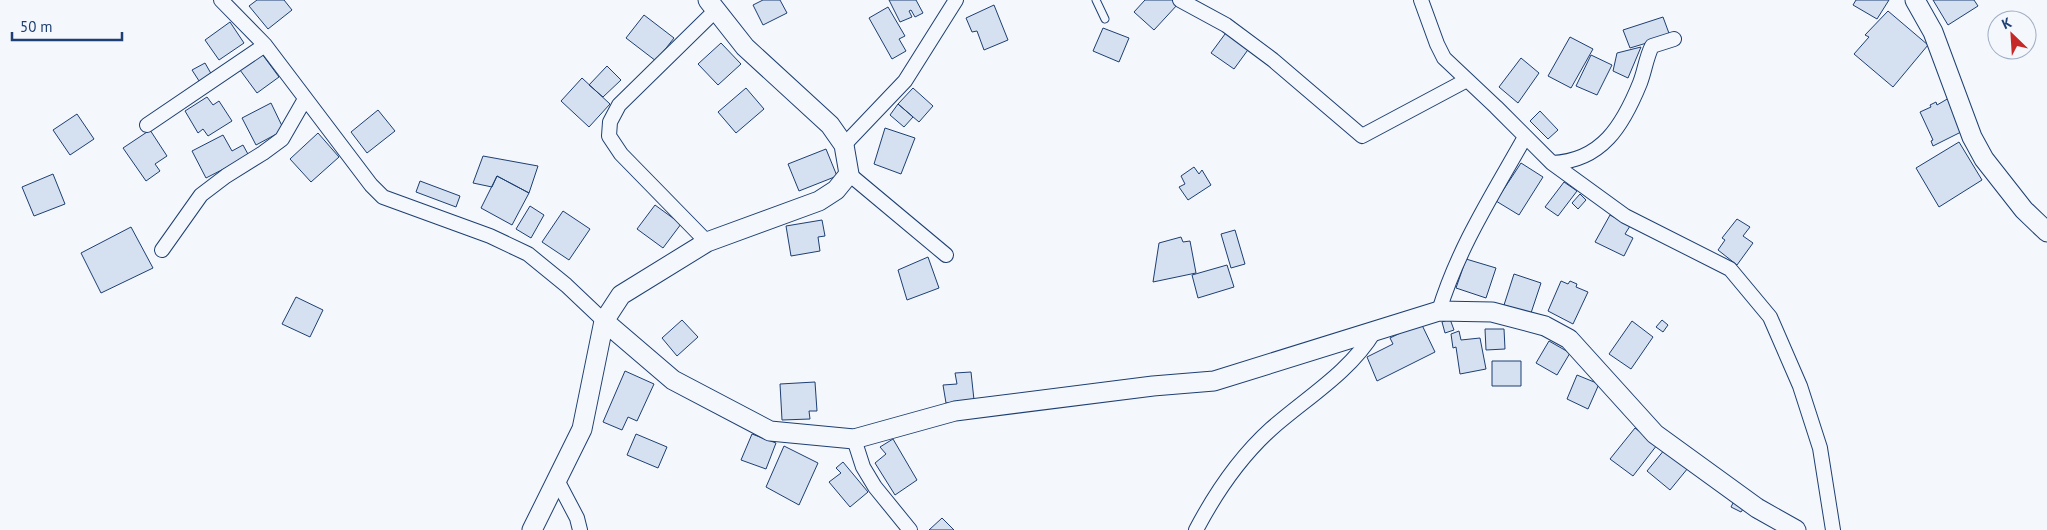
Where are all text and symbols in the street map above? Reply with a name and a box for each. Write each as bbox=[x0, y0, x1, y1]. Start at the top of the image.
scale bar bbox=[12, 10, 122, 42]
north arrow bbox=[1987, 10, 2037, 60]
text: K bbox=[1999, 13, 2015, 33]
text: 50 m bbox=[20, 17, 53, 36]

